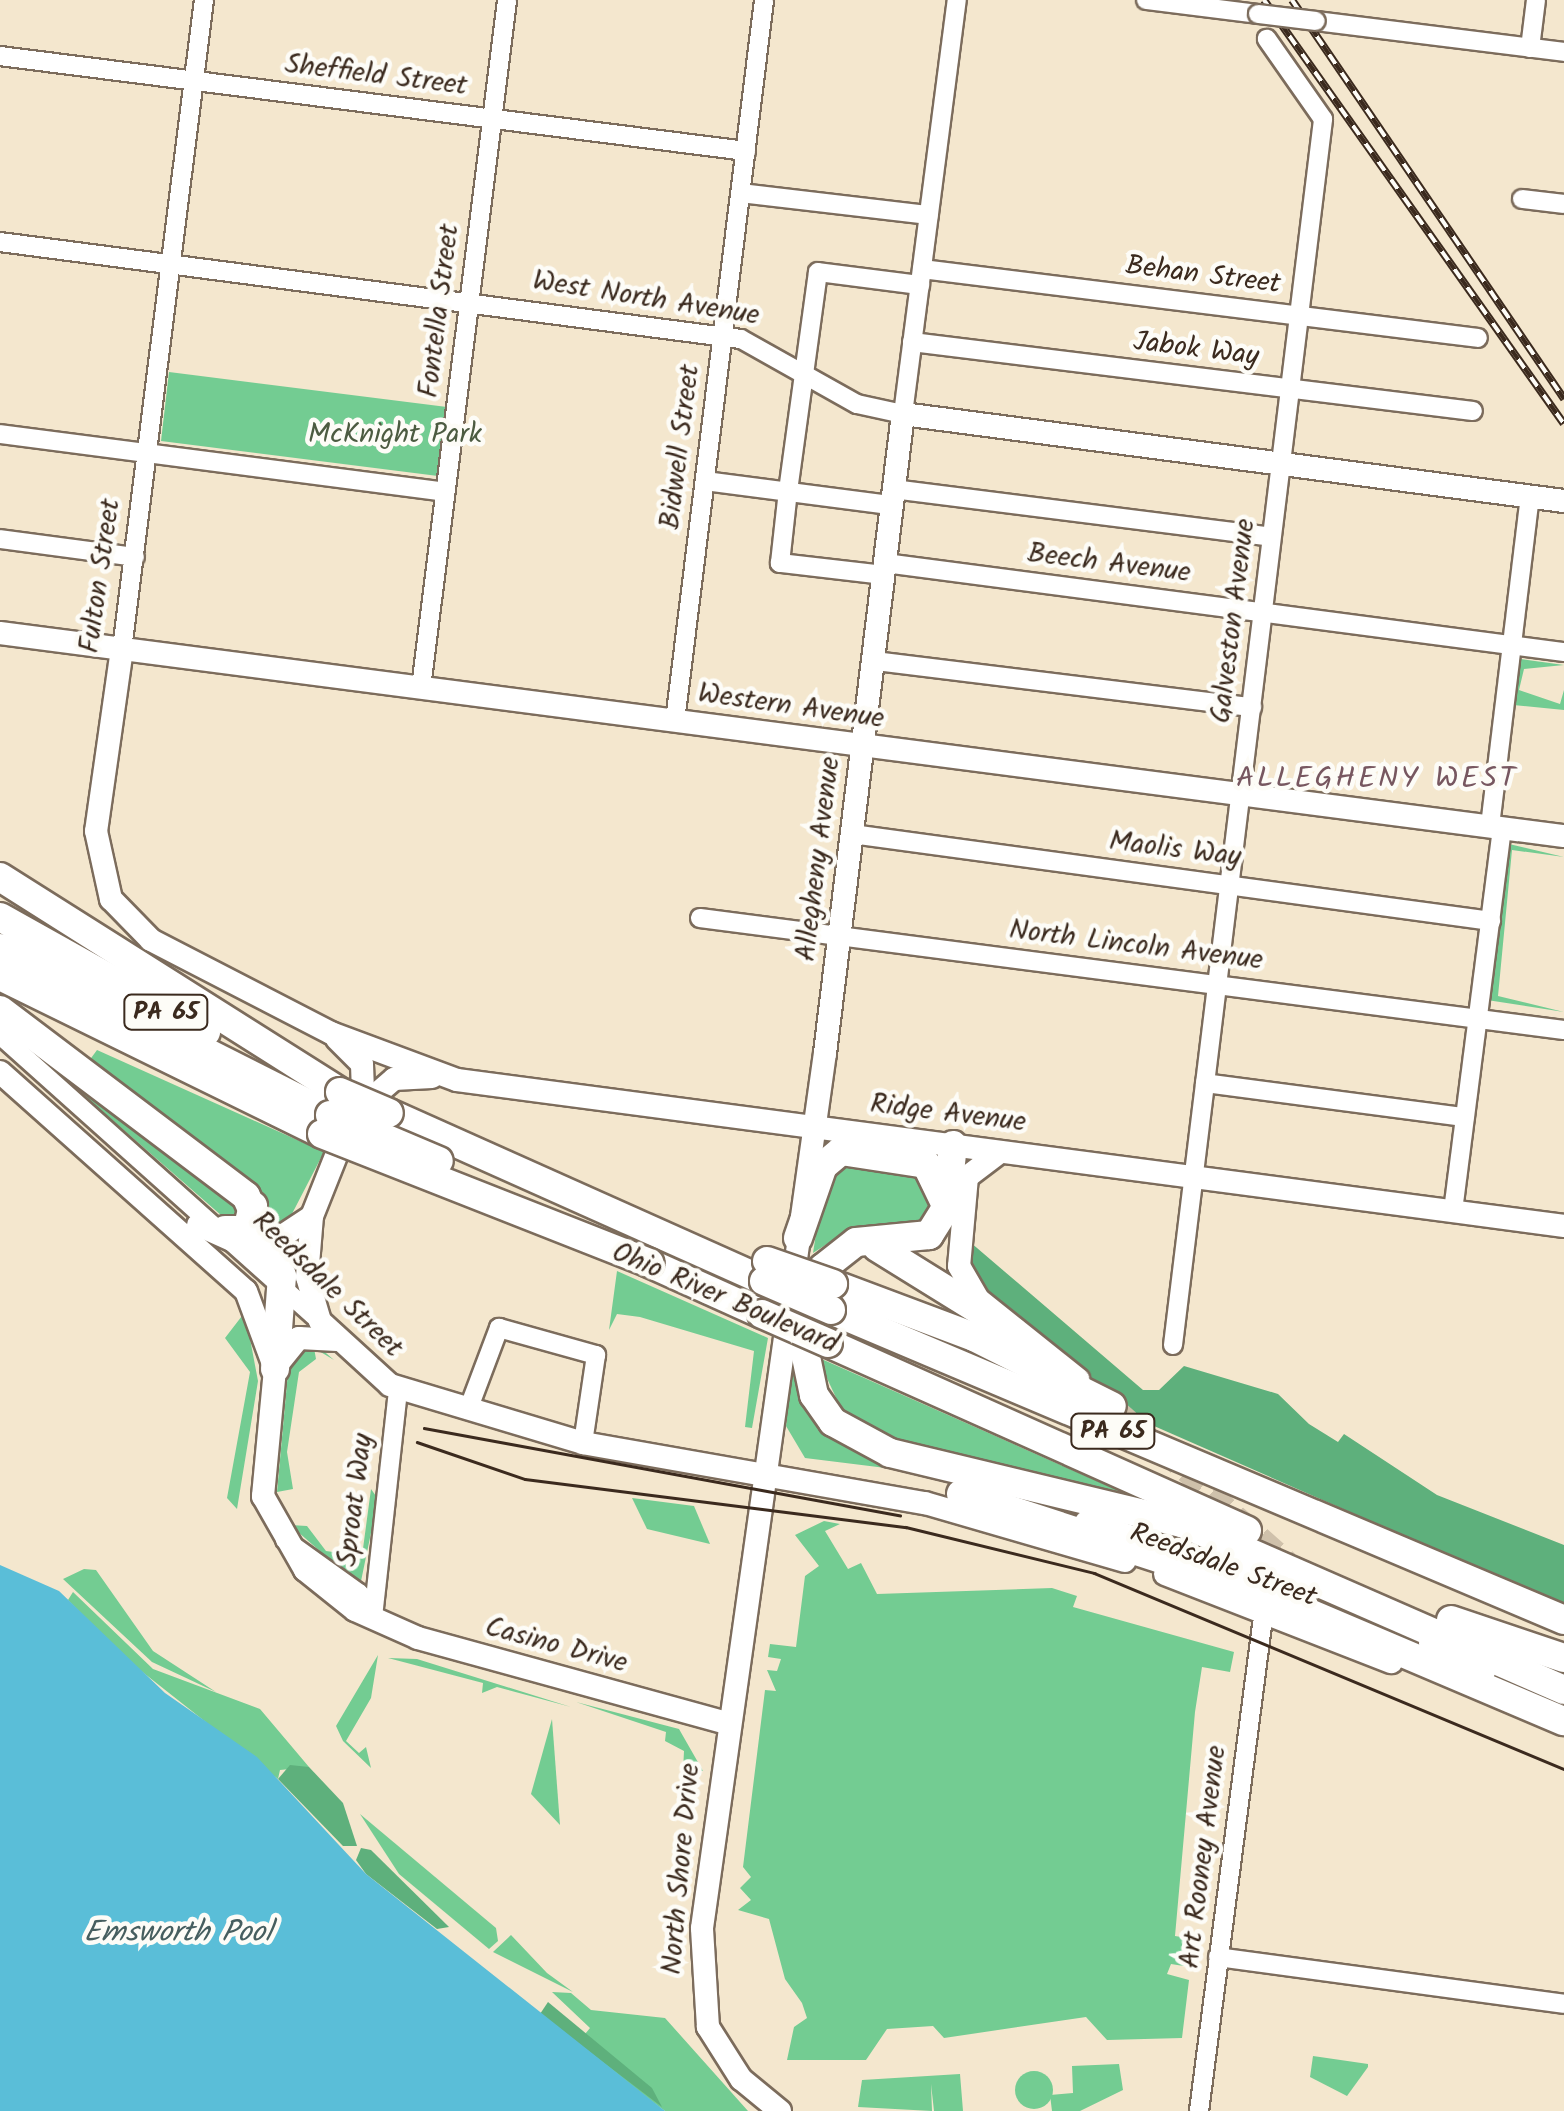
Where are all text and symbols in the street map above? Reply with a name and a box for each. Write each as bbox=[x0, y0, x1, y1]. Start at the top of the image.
street label: Sheffield Street bbox=[283, 48, 469, 104]
street label: Fontella Street bbox=[413, 222, 467, 400]
street label: Behan Street bbox=[1124, 250, 1282, 302]
street label: West North Avenue bbox=[530, 265, 762, 333]
street label: Jabok Way bbox=[1131, 326, 1261, 374]
street label: Bidwell Street bbox=[654, 363, 708, 531]
park label: McKnight Park bbox=[308, 418, 482, 452]
street label: Fulton Street bbox=[74, 497, 128, 655]
street label: Galveston Avenue bbox=[1205, 517, 1263, 725]
street label: Beech Avenue bbox=[1025, 537, 1193, 591]
street label: Western Avenue bbox=[696, 677, 886, 737]
street label: Allegheny Avenue bbox=[790, 755, 848, 963]
district label: ALLEGHENY WEST bbox=[1236, 761, 1518, 797]
street label: Maolis Way bbox=[1107, 825, 1243, 875]
street label: North Lincoln Avenue bbox=[1007, 914, 1265, 978]
road number: PA 65 bbox=[121, 992, 211, 1032]
street label: Ridge Avenue bbox=[868, 1088, 1028, 1140]
street label: Reedsdale Street bbox=[245, 1205, 409, 1365]
street label: Ohio River Boulevard bbox=[607, 1236, 843, 1362]
road number: PA 65 bbox=[1068, 1411, 1158, 1451]
street label: Sproat Way bbox=[331, 1432, 381, 1568]
street label: Reedsdale Street bbox=[1125, 1517, 1321, 1615]
street label: Casino Drive bbox=[481, 1611, 631, 1681]
street label: Art Rooney Avenue bbox=[1174, 1744, 1234, 1970]
street label: North Shore Drive bbox=[656, 1762, 708, 1976]
water label: Emsworth Pool bbox=[84, 1915, 272, 1951]

